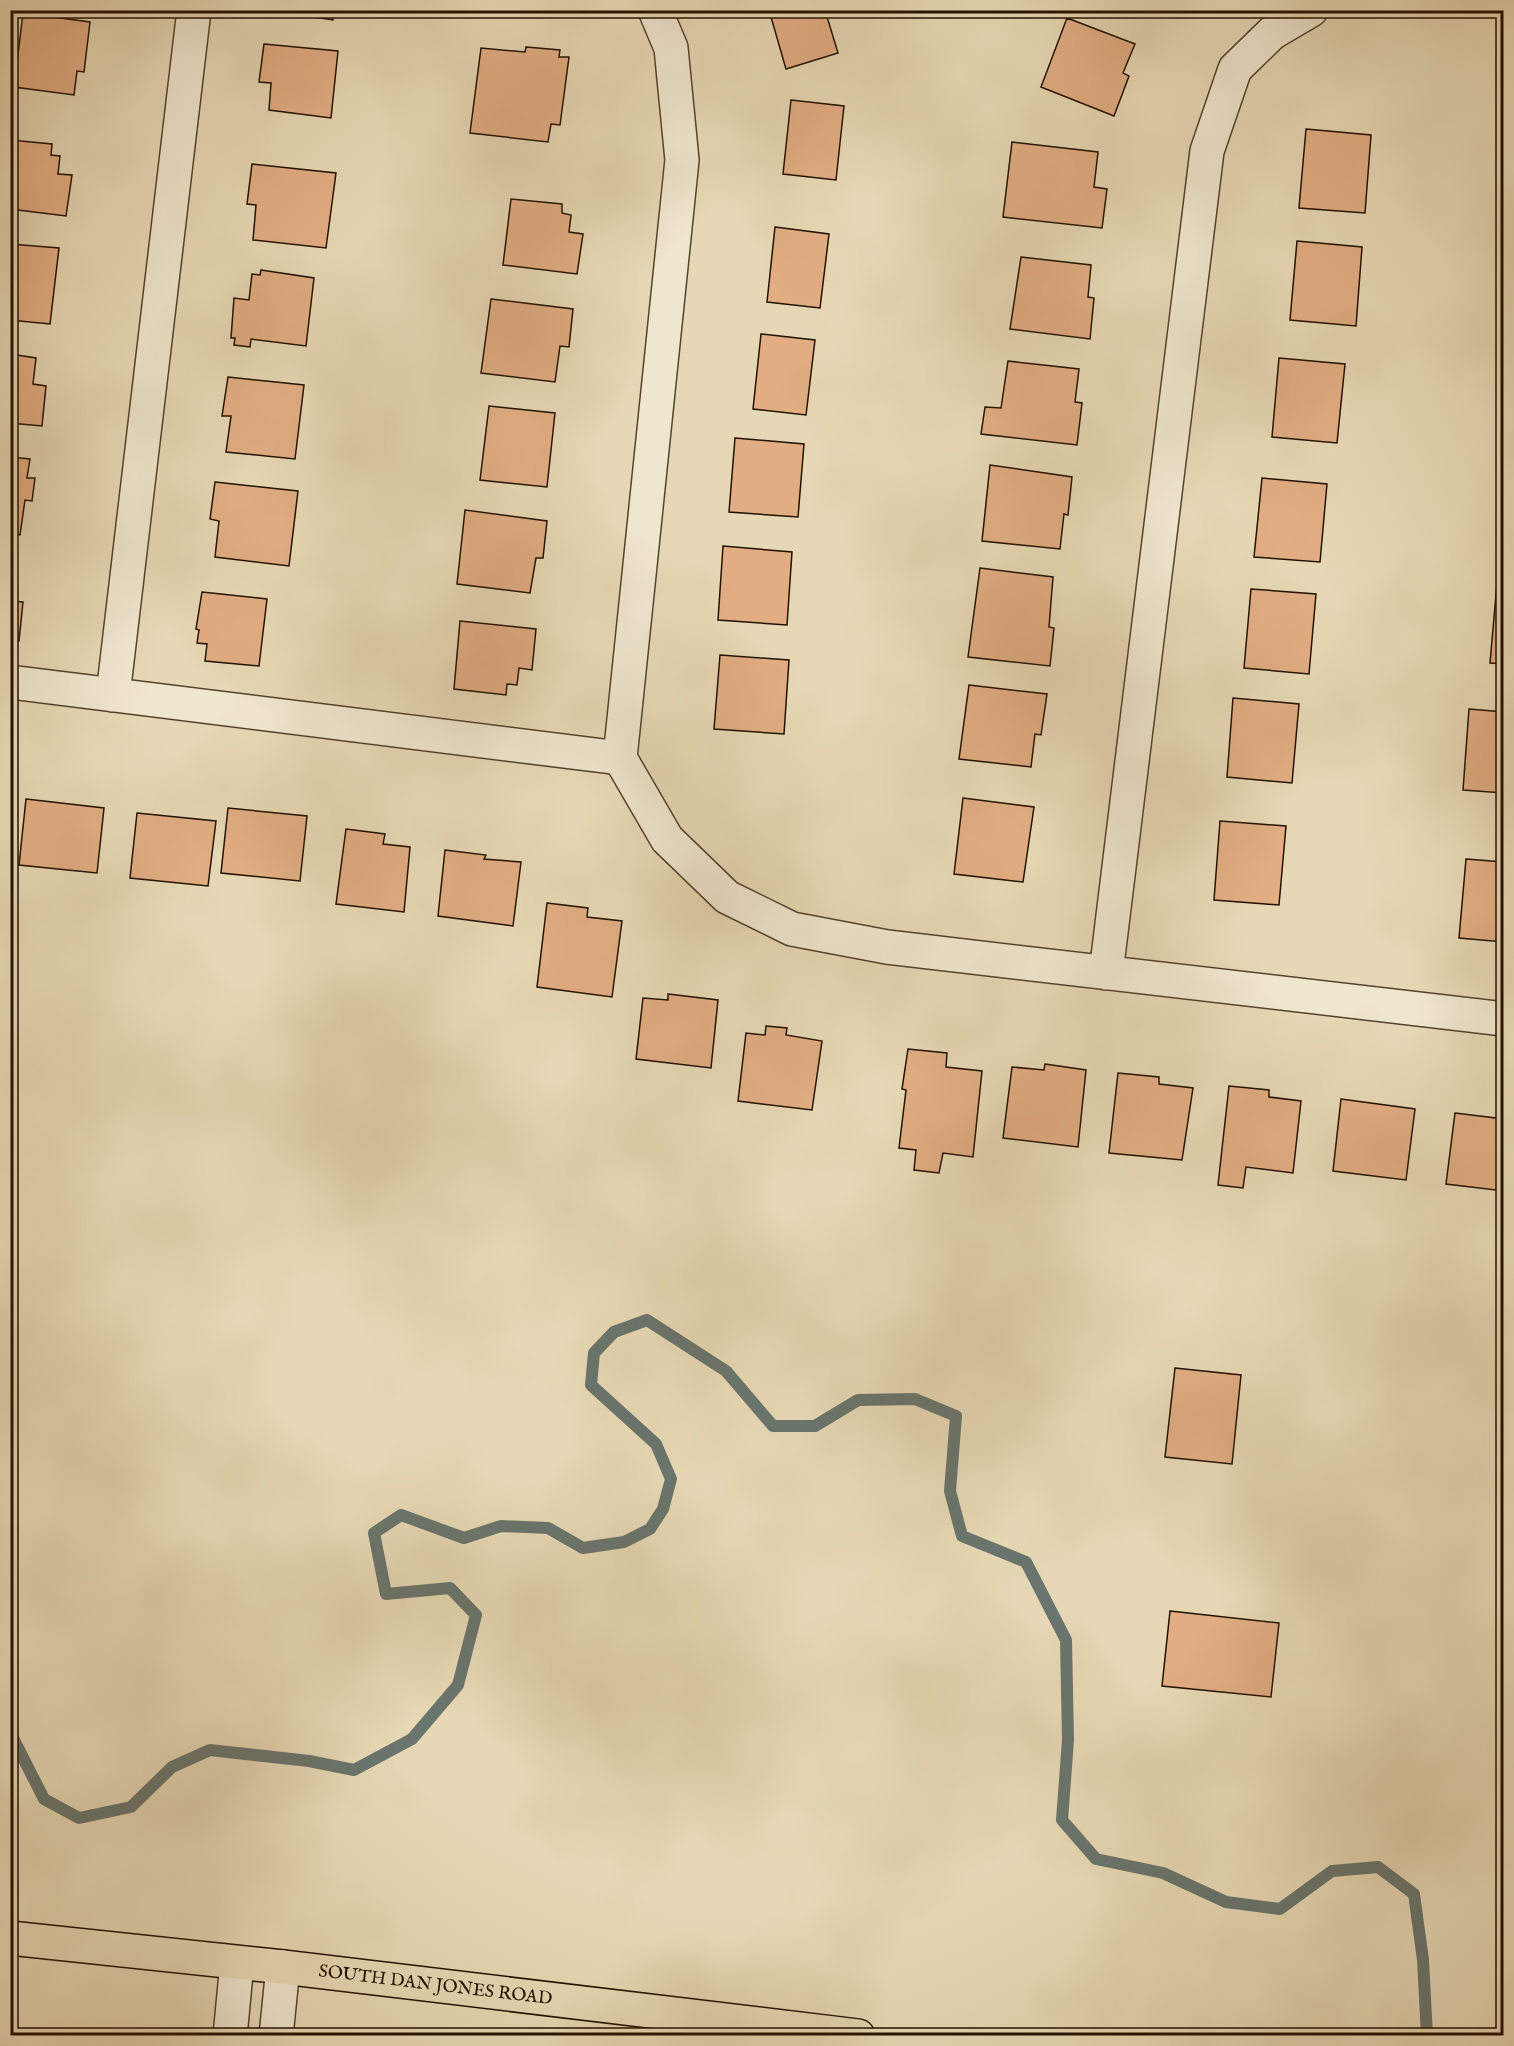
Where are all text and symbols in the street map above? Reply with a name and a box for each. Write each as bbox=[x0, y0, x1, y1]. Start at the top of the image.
street label: SOUTH DAN JONES ROAD bbox=[317, 1960, 554, 2011]

